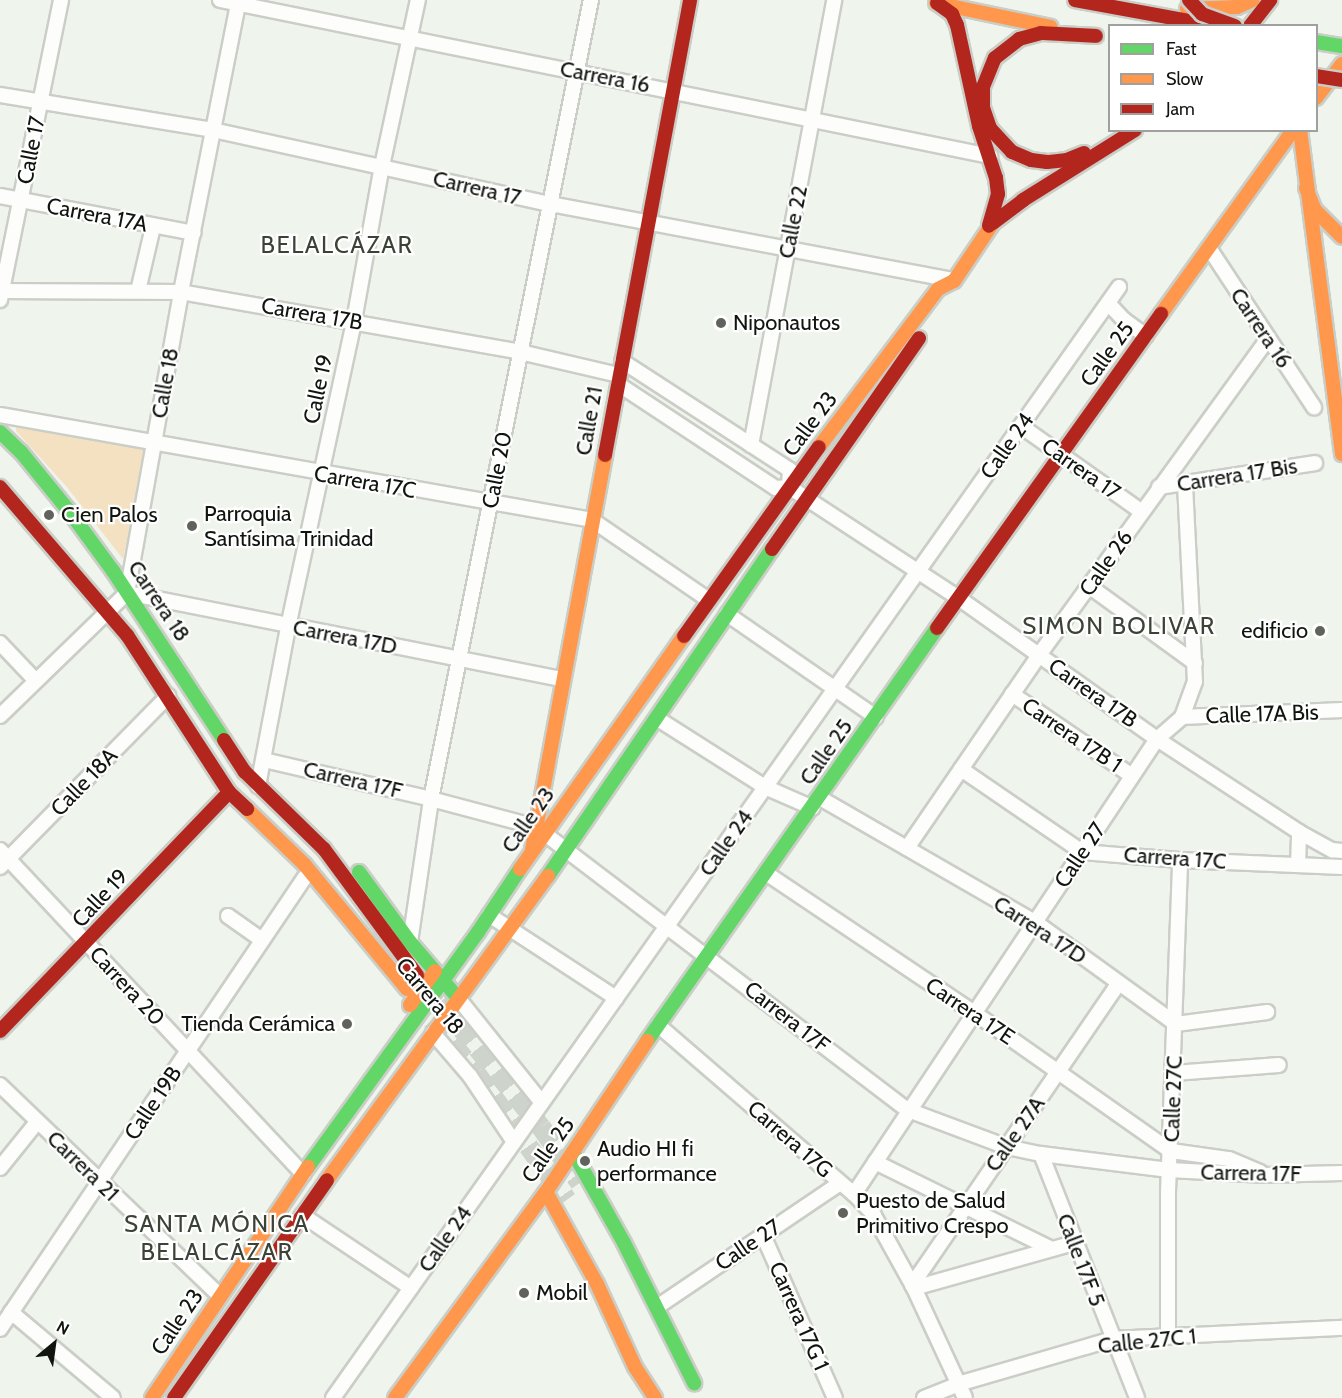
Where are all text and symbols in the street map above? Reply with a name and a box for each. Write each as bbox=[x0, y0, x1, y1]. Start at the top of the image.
legend bbox=[1108, 24, 1318, 132]
text: Fast bbox=[1166, 38, 1197, 60]
street label: Carrera 16 bbox=[558, 55, 652, 99]
text: Slow bbox=[1166, 68, 1203, 90]
text: Jam bbox=[1166, 98, 1195, 120]
street label: Calle 17 bbox=[11, 114, 51, 186]
street label: Carrera 17 bbox=[430, 165, 524, 211]
street label: Calle 22 bbox=[773, 183, 813, 261]
street label: Carrera 17A bbox=[44, 192, 150, 238]
district label: BELALCÁZAR bbox=[261, 231, 413, 259]
street label: Carrera 16 bbox=[1225, 283, 1297, 373]
street label: Carrera 17B bbox=[259, 292, 365, 336]
place label: Niponautos bbox=[733, 310, 840, 336]
marker: Niponautos bbox=[714, 316, 728, 330]
street label: Calle 25 bbox=[1075, 316, 1139, 392]
street label: Calle 18 bbox=[146, 346, 184, 420]
street label: Calle 19 bbox=[298, 352, 338, 426]
street label: Calle 21 bbox=[570, 385, 608, 457]
street label: Calle 23 bbox=[777, 386, 843, 462]
street label: Calle 24 bbox=[975, 408, 1039, 484]
street label: Calle 20 bbox=[477, 429, 517, 511]
street label: Carrera 17 bbox=[1037, 433, 1125, 505]
street label: Carrera 17 Bis bbox=[1175, 452, 1299, 498]
street label: Carrera 17C bbox=[312, 460, 418, 504]
place label: Parroquia Santísima Trinidad bbox=[204, 500, 374, 552]
place label: Cien Palos bbox=[61, 502, 158, 528]
marker: Cien Palos bbox=[42, 508, 56, 522]
marker: Parroquia Santísima Trinidad bbox=[185, 519, 199, 533]
street label: Calle 26 bbox=[1074, 525, 1138, 601]
street label: Carrera 18 bbox=[122, 556, 196, 646]
district label: SIMON BOLIVAR bbox=[1022, 612, 1216, 640]
street label: Carrera 17D bbox=[291, 614, 399, 660]
place label: edificio bbox=[1241, 618, 1308, 644]
marker: edificio bbox=[1313, 624, 1327, 638]
street label: Carrera 17B bbox=[1043, 653, 1143, 733]
street label: Carrera 17B 1 bbox=[1017, 692, 1127, 778]
street label: Calle 17A Bis bbox=[1205, 699, 1319, 729]
street label: Calle 25 bbox=[794, 714, 858, 790]
street label: Calle 18A bbox=[45, 742, 123, 822]
street label: Carrera 17F bbox=[301, 756, 405, 804]
street label: Calle 23 bbox=[496, 782, 560, 858]
street label: Calle 24 bbox=[694, 805, 758, 881]
street label: Calle 27 bbox=[1049, 817, 1111, 893]
street label: Carrera 17C bbox=[1123, 841, 1227, 875]
street label: Calle 19 bbox=[66, 863, 134, 933]
street label: Carrera 17D bbox=[989, 890, 1091, 970]
street label: Carrera 20 bbox=[84, 941, 170, 1031]
street label: Carrera 18 bbox=[390, 952, 470, 1040]
street label: Carrera 17E bbox=[920, 972, 1020, 1050]
street label: Carrera 17F bbox=[739, 975, 835, 1059]
place label: Tienda Cerámica bbox=[181, 1011, 335, 1037]
marker: Tienda Cerámica bbox=[340, 1017, 354, 1031]
street label: Calle 27C bbox=[1158, 1055, 1188, 1143]
street label: Calle 19B bbox=[119, 1061, 187, 1145]
street label: Calle 27A bbox=[980, 1091, 1050, 1177]
street label: Carrera 17G bbox=[742, 1095, 838, 1183]
street label: Calle 25 bbox=[516, 1112, 580, 1188]
street label: Carrera 21 bbox=[41, 1125, 125, 1207]
place label: Audio HI fi performance bbox=[597, 1135, 717, 1186]
marker: Audio HI fi performance bbox=[578, 1154, 592, 1168]
street label: Carrera 17F bbox=[1200, 1159, 1302, 1187]
place label: Puesto de Salud Primitivo Crespo bbox=[856, 1187, 1009, 1238]
street label: Calle 24 bbox=[413, 1201, 477, 1277]
marker: Puesto de Salud Primitivo Crespo bbox=[834, 1204, 852, 1222]
district label: SANTA MÓNICA BELALCÁZAR bbox=[124, 1210, 310, 1266]
street label: Calle 17F 5 bbox=[1051, 1210, 1111, 1310]
street label: Calle 27 bbox=[710, 1214, 786, 1276]
street label: Carrera 17G 1 bbox=[763, 1258, 835, 1374]
place label: Mobil bbox=[536, 1280, 588, 1306]
street label: Calle 23 bbox=[145, 1284, 209, 1360]
marker: Mobil bbox=[517, 1286, 531, 1300]
north arrow bbox=[24, 1314, 84, 1374]
text: N bbox=[53, 1317, 73, 1339]
street label: Calle 27C 1 bbox=[1097, 1323, 1197, 1359]

